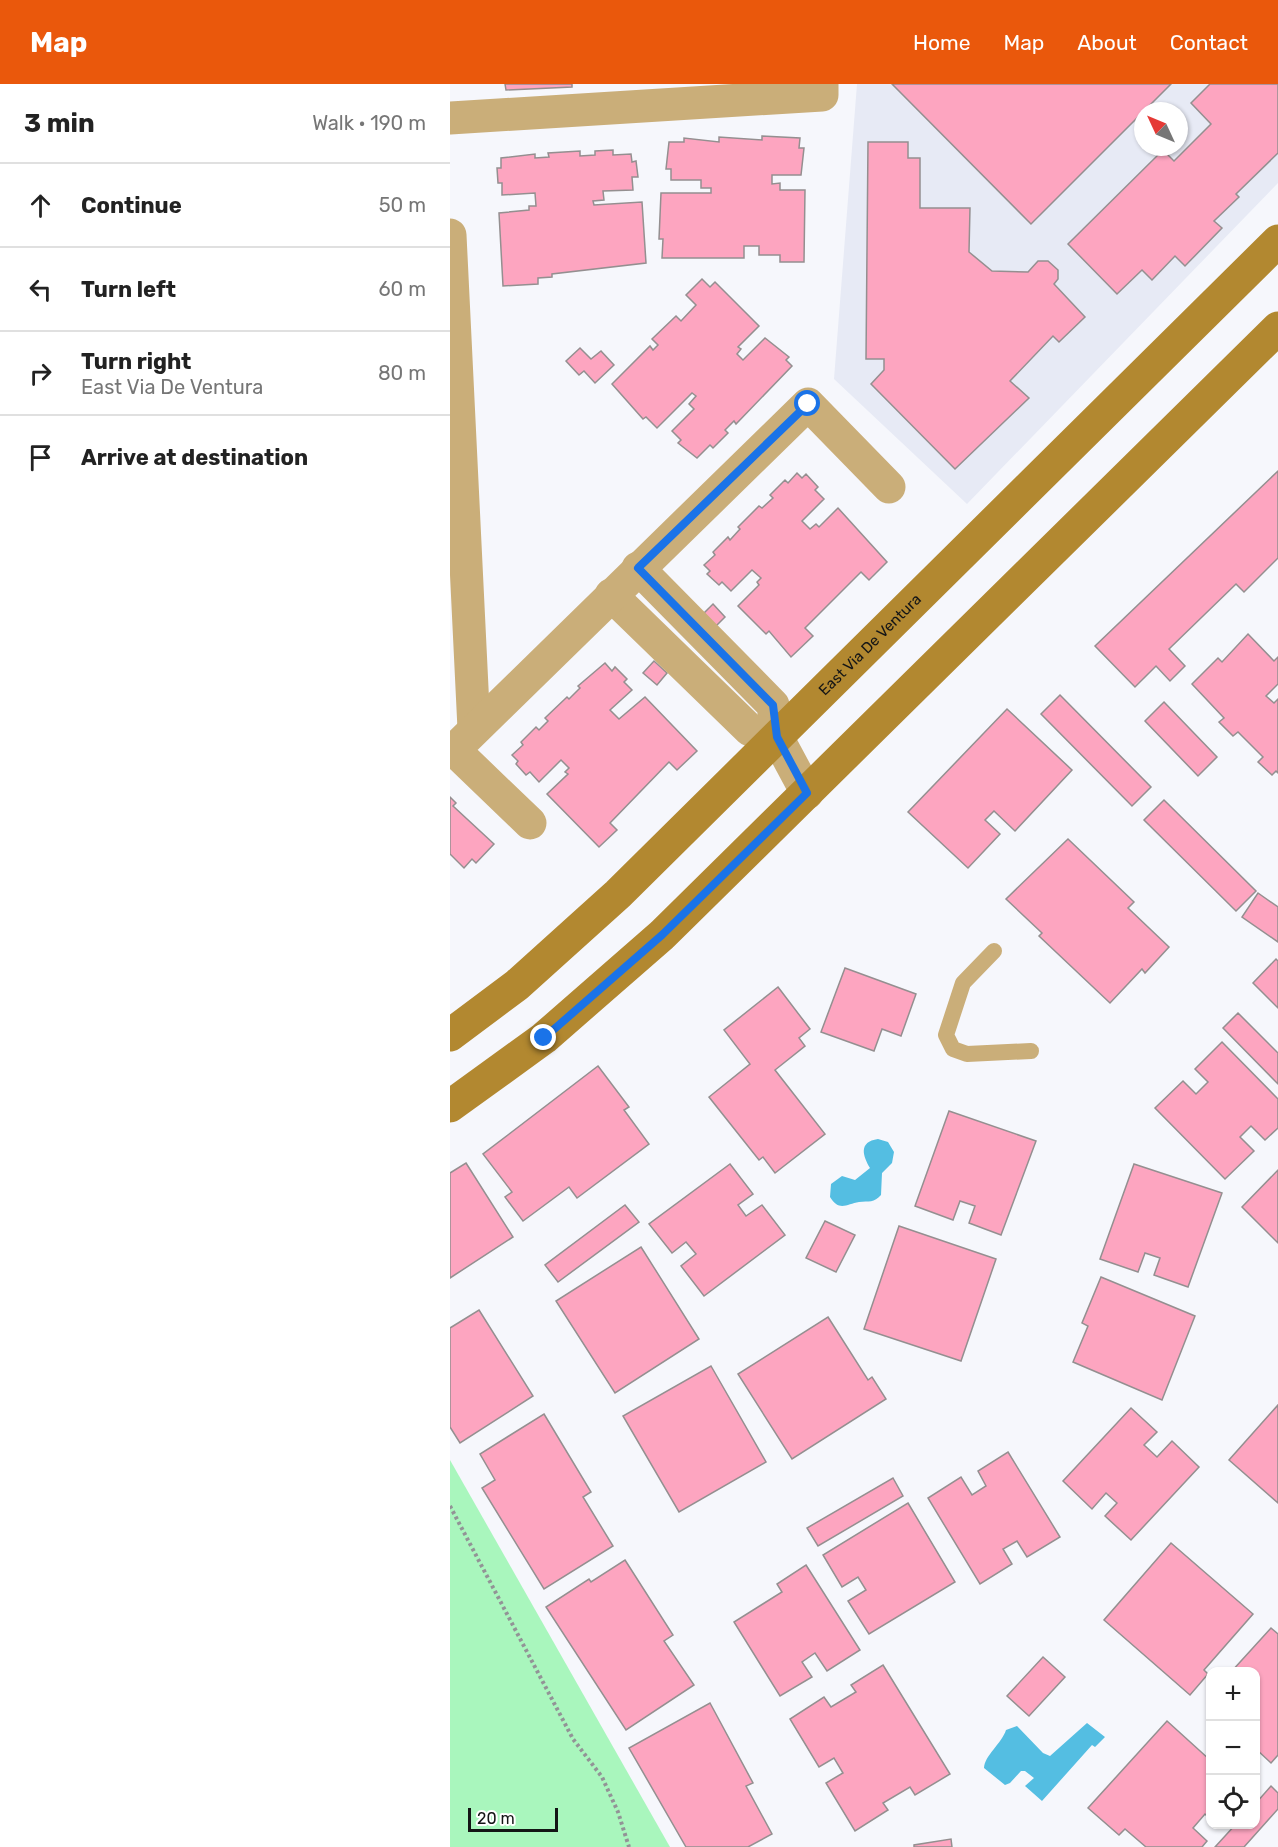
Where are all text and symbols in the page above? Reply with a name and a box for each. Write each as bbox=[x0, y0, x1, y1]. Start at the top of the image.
text: Map bbox=[30, 26, 87, 59]
text: Home bbox=[913, 30, 970, 55]
text: Map bbox=[1003, 30, 1044, 55]
text: About bbox=[1077, 30, 1137, 55]
text: Contact bbox=[1170, 30, 1248, 55]
north arrow bbox=[1134, 102, 1188, 156]
text: 3 min bbox=[24, 108, 95, 139]
text: Walk · 190 m bbox=[312, 111, 426, 135]
icon: ahead bbox=[24, 189, 57, 222]
text: Continue bbox=[81, 192, 182, 219]
text: 50 m bbox=[379, 193, 426, 217]
icon: left bbox=[24, 273, 57, 306]
text: Turn left bbox=[81, 276, 176, 303]
text: 60 m bbox=[379, 277, 426, 301]
text: Turn right bbox=[81, 348, 191, 375]
icon: right bbox=[24, 357, 57, 390]
text: 80 m bbox=[378, 361, 426, 385]
text: East Via De Ventura bbox=[81, 375, 263, 399]
route start bbox=[794, 390, 820, 416]
icon: arrive bbox=[24, 441, 57, 474]
text: Arrive at destination bbox=[81, 444, 308, 471]
street label: East Via De Ventura bbox=[815, 590, 925, 699]
route end bbox=[530, 1024, 556, 1050]
map controls bbox=[1206, 1667, 1260, 1829]
button: + bbox=[1206, 1667, 1260, 1721]
button: − bbox=[1206, 1721, 1260, 1775]
button: locate bbox=[1206, 1775, 1260, 1829]
scale bar bbox=[468, 1805, 558, 1832]
text: 20 m bbox=[477, 1809, 515, 1828]

